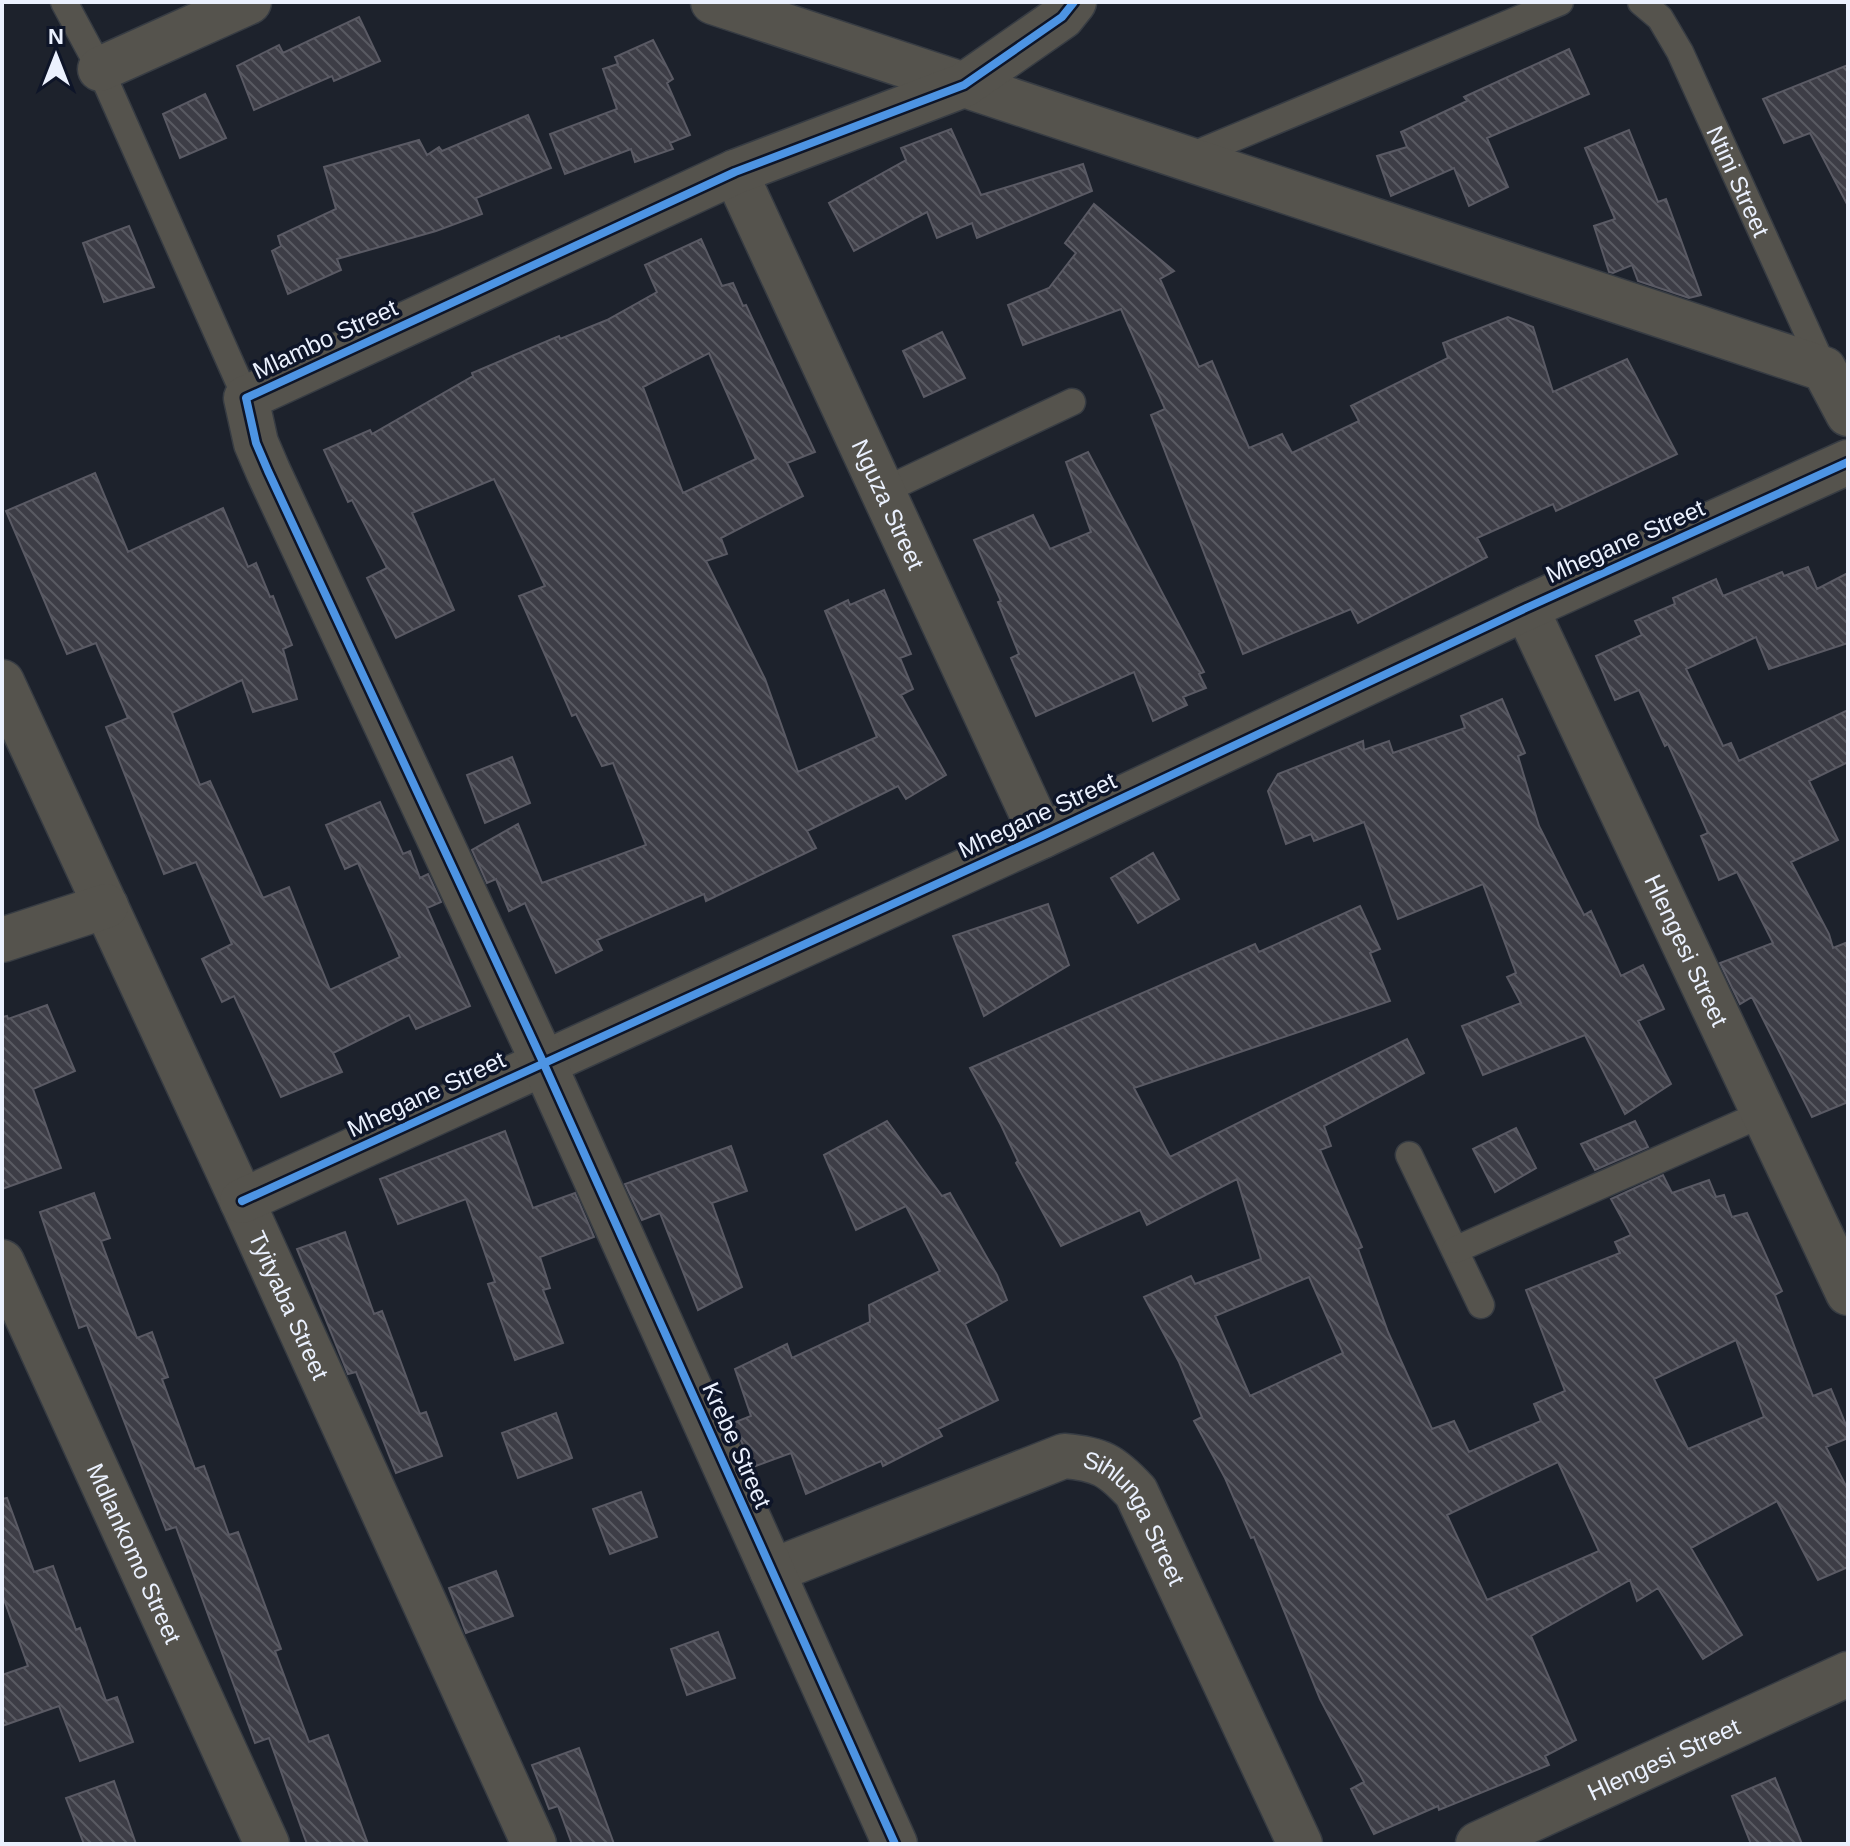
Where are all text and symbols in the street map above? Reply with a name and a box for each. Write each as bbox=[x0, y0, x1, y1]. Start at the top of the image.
north arrow bbox=[16, 16, 96, 96]
text: N bbox=[48, 24, 64, 49]
street label: Ntini Street bbox=[1702, 121, 1776, 241]
street label: Mlambo Street bbox=[249, 294, 402, 384]
street label: Nguza Street bbox=[847, 435, 930, 574]
street label: Mhegane Street bbox=[1542, 494, 1709, 588]
street label: Mhegane Street bbox=[954, 767, 1120, 863]
street label: Hlengesi Street bbox=[1640, 870, 1734, 1030]
street label: Mhegane Street bbox=[343, 1046, 509, 1142]
street label: Tyityaba Street bbox=[244, 1226, 335, 1384]
street label: Krebe Street bbox=[697, 1378, 777, 1512]
street label: Sihlunga Street bbox=[1080, 1445, 1191, 1589]
street label: Mdlankomo Street bbox=[82, 1459, 187, 1648]
street label: Hlengesi Street bbox=[1583, 1712, 1744, 1805]

